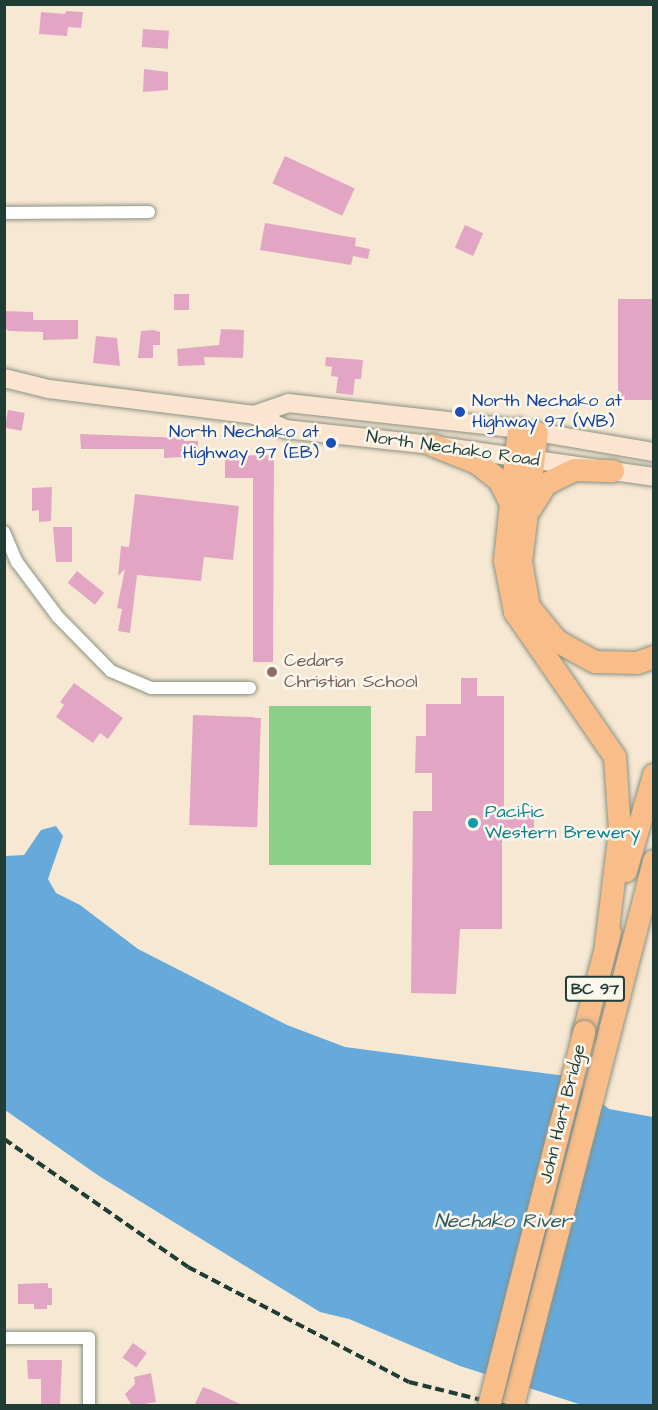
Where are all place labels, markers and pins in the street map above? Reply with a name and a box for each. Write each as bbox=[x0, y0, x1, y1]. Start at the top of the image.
place label: North Nechako at Highway 97 (WB) bbox=[472, 391, 622, 434]
marker: North Nechako at Highway 97 (WB) bbox=[453, 405, 467, 419]
place label: North Nechako at Highway 97 (EB) bbox=[169, 422, 319, 464]
marker: North Nechako at Highway 97 (EB) bbox=[324, 436, 338, 450]
place label: Cedars Christian School bbox=[284, 651, 418, 694]
marker: Cedars Christian School bbox=[265, 665, 279, 679]
place label: Pacific Western Brewery bbox=[485, 802, 640, 844]
marker: Pacific Western Brewery bbox=[466, 816, 480, 830]

